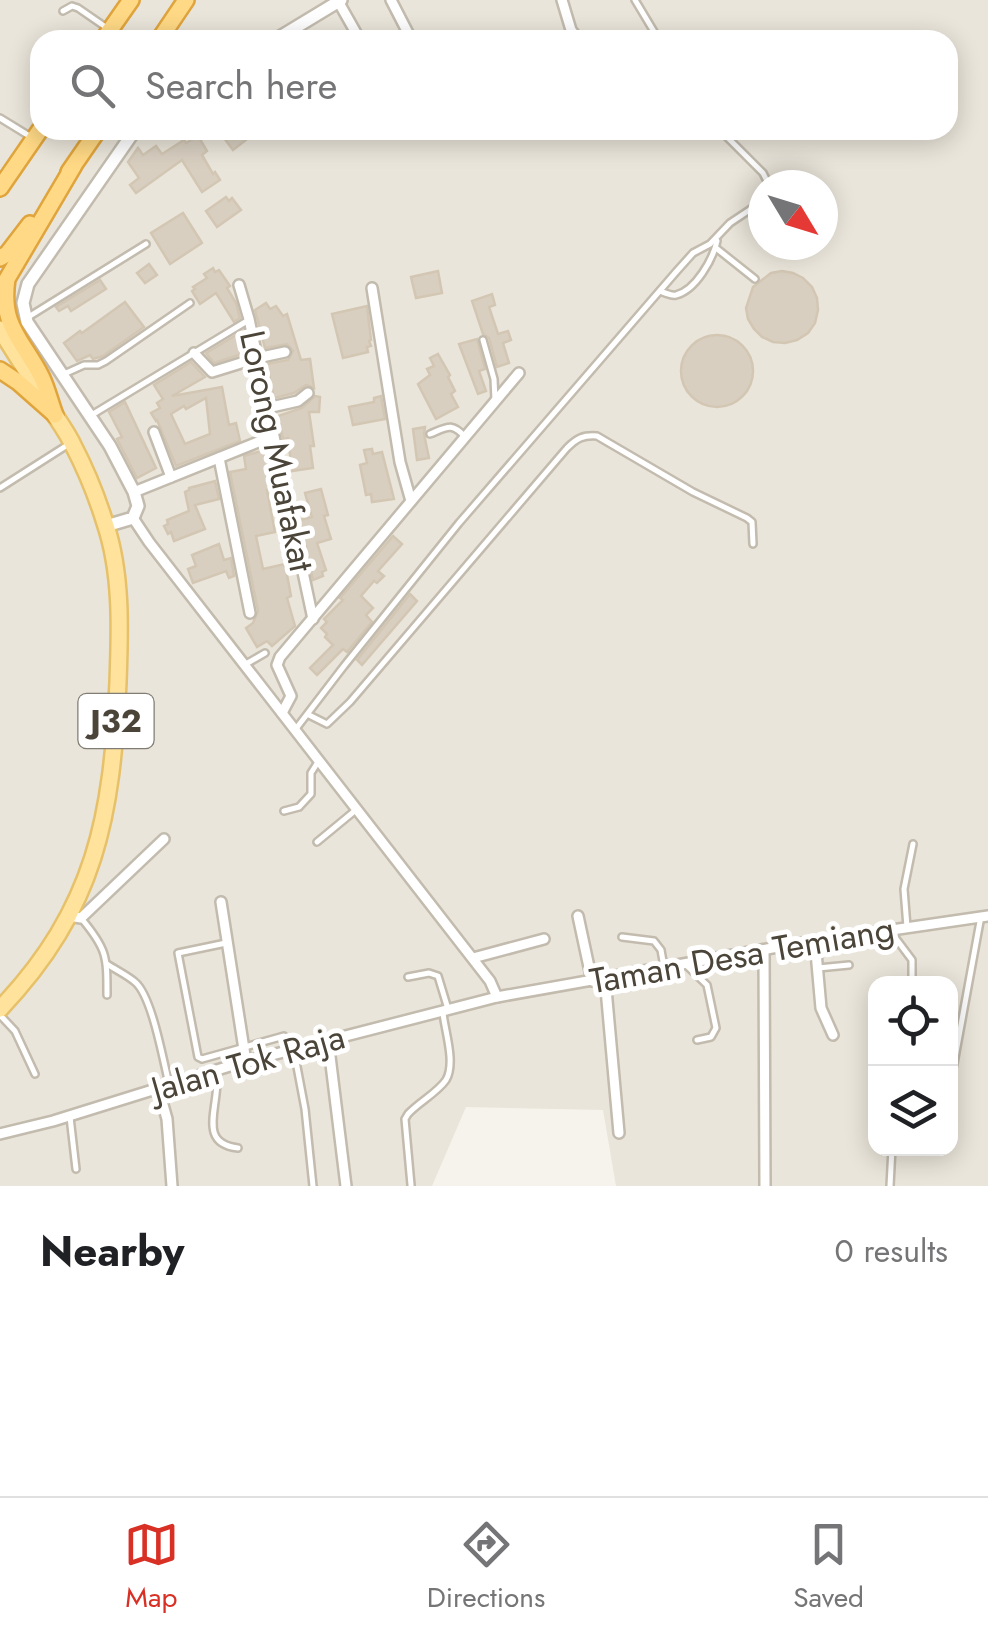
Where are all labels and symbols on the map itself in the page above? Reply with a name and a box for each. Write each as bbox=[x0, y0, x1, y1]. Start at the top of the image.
north arrow bbox=[748, 170, 838, 260]
street label: Lorong Muafakat bbox=[227, 326, 327, 577]
road number: J32 bbox=[78, 694, 154, 748]
street label: Taman Desa Temiang bbox=[586, 904, 898, 1006]
street label: Jalan Tok Raja bbox=[142, 1012, 350, 1116]

